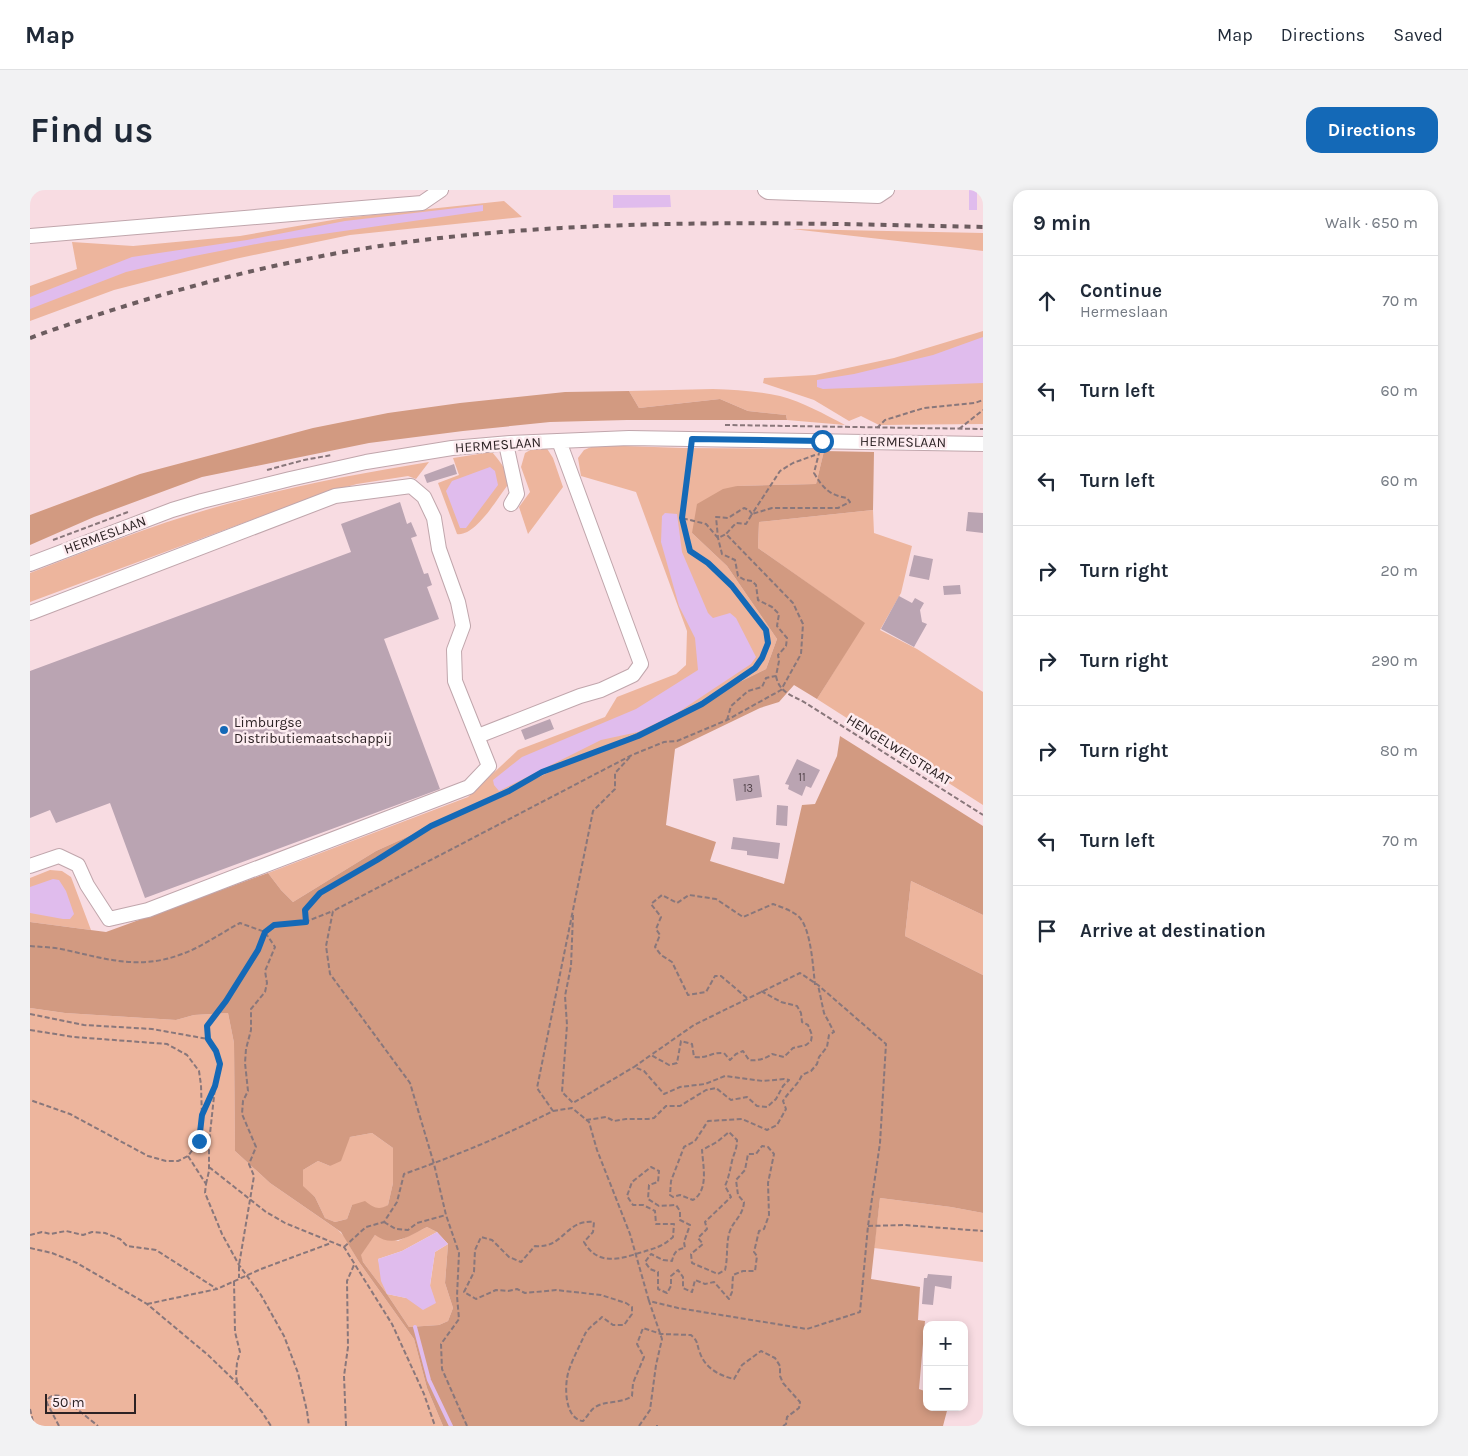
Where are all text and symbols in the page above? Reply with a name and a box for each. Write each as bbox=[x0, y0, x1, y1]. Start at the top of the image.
text: Map bbox=[25, 21, 75, 49]
text: Map bbox=[1217, 24, 1253, 46]
text: Directions bbox=[1281, 24, 1365, 46]
text: Saved bbox=[1393, 24, 1443, 46]
button: Directions bbox=[1306, 107, 1438, 153]
text: Find us bbox=[30, 110, 153, 151]
text: 9 min bbox=[1033, 211, 1091, 235]
text: Walk · 650 m bbox=[1325, 213, 1418, 232]
text: Continue bbox=[1080, 280, 1162, 302]
icon: ahead bbox=[1033, 287, 1061, 315]
text: 70 m bbox=[1382, 291, 1418, 310]
text: Hermeslaan bbox=[1080, 302, 1168, 321]
icon: left bbox=[1033, 377, 1061, 405]
text: Turn left bbox=[1080, 380, 1155, 402]
text: 60 m bbox=[1381, 381, 1418, 400]
route start bbox=[811, 430, 834, 453]
street label: HERMESLAAN bbox=[860, 433, 946, 451]
street label: HERMESLAAN bbox=[454, 434, 542, 456]
icon: left bbox=[1033, 467, 1061, 495]
text: Turn left bbox=[1080, 470, 1155, 492]
text: 60 m bbox=[1381, 471, 1418, 490]
street label: HERMESLAAN bbox=[62, 512, 148, 558]
icon: right bbox=[1033, 557, 1061, 585]
text: Turn right bbox=[1080, 560, 1169, 582]
text: 20 m bbox=[1380, 561, 1418, 580]
icon: right bbox=[1033, 647, 1061, 675]
text: Turn right bbox=[1080, 650, 1169, 672]
text: 290 m bbox=[1371, 651, 1418, 670]
street label: HENGELWEISTRAAT bbox=[843, 711, 955, 789]
place label: Limburgse Distributiemaatschappij bbox=[234, 714, 392, 747]
marker: Limburgse Distributiemaatschappij bbox=[218, 724, 230, 736]
icon: right bbox=[1033, 737, 1061, 765]
text: Turn right bbox=[1080, 740, 1169, 762]
text: 80 m bbox=[1380, 741, 1418, 760]
house number: 11 bbox=[798, 771, 806, 784]
house number: 13 bbox=[743, 782, 753, 795]
icon: left bbox=[1033, 827, 1061, 855]
text: Turn left bbox=[1080, 830, 1155, 852]
text: 70 m bbox=[1382, 831, 1418, 850]
icon: arrive bbox=[1033, 917, 1061, 945]
text: Arrive at destination bbox=[1080, 920, 1266, 942]
route end bbox=[188, 1130, 211, 1153]
map controls bbox=[923, 1321, 968, 1411]
button: + bbox=[923, 1321, 968, 1366]
button: − bbox=[923, 1366, 968, 1411]
scale bar bbox=[45, 1391, 136, 1414]
text: 50 m bbox=[52, 1394, 85, 1411]

